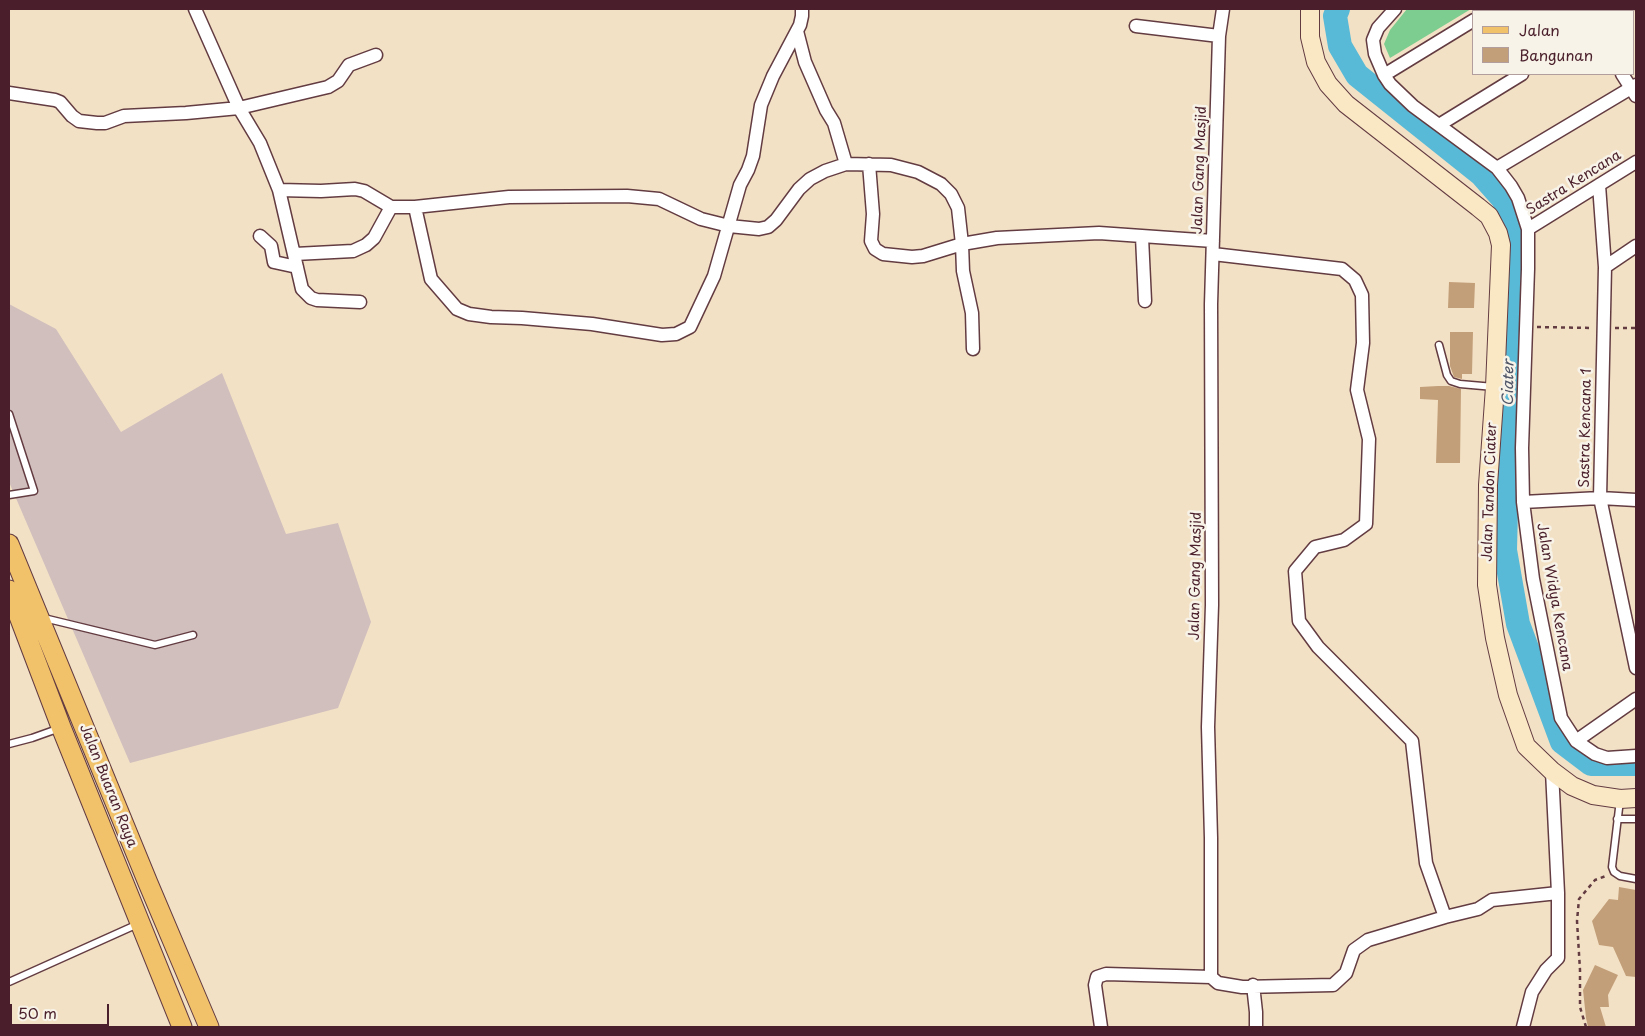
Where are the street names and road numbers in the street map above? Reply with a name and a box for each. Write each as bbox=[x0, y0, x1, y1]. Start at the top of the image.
street label: Jalan Gang Masjid bbox=[1189, 106, 1211, 234]
street label: Sastra Kencana bbox=[1524, 147, 1624, 219]
street label: Sastra Kencana 1 bbox=[1577, 368, 1595, 488]
street label: Jalan Tandon Ciater bbox=[1479, 422, 1501, 562]
street label: Jalan Gang Masjid bbox=[1186, 512, 1206, 640]
street label: Jalan Widya Kencana bbox=[1533, 522, 1575, 672]
street label: Jalan Buaran Raya bbox=[76, 722, 140, 850]

